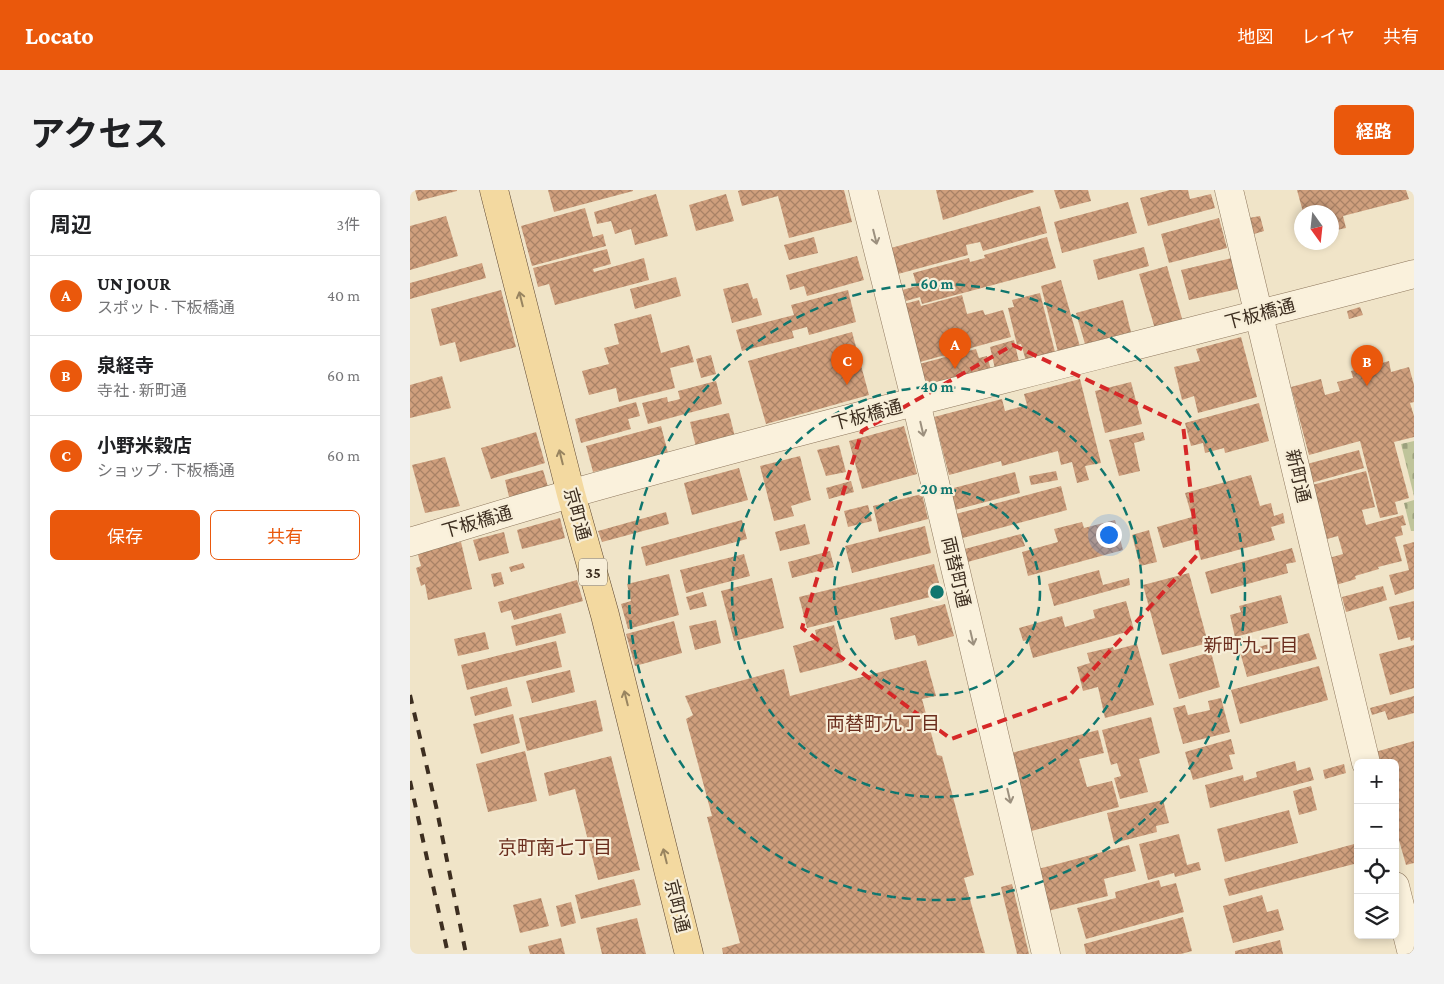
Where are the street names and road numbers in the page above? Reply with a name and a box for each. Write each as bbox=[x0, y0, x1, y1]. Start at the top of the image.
street label: 下板橋通 bbox=[1223, 295, 1297, 333]
street label: 下板橋通 bbox=[830, 396, 904, 434]
street label: 新町通 bbox=[1282, 447, 1314, 505]
street label: 京町通 bbox=[560, 485, 594, 543]
street label: 下板橋通 bbox=[440, 502, 514, 542]
street label: 両替町通 bbox=[938, 535, 974, 609]
road number: 35 bbox=[579, 558, 607, 586]
street label: 京町通 bbox=[661, 877, 693, 935]

